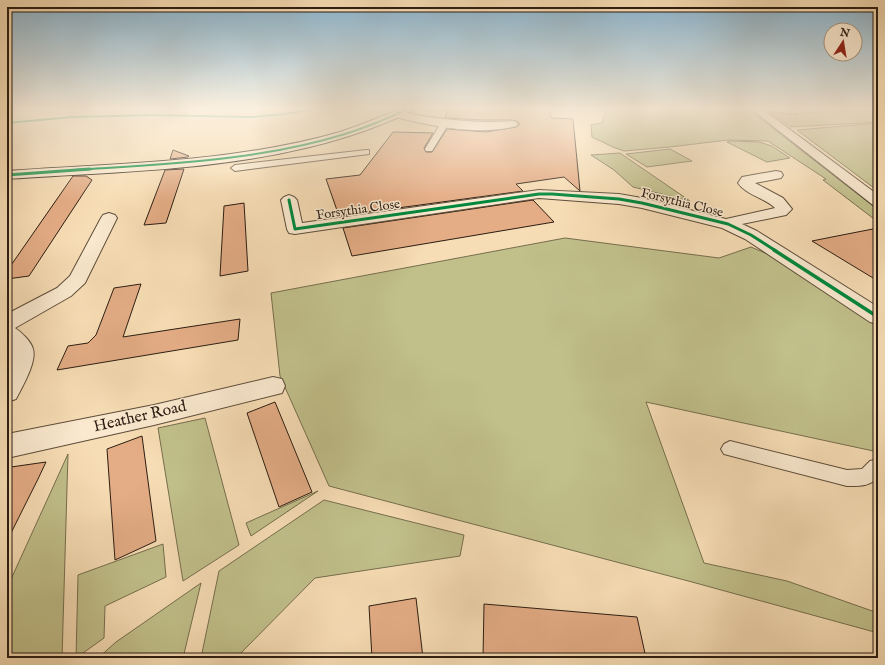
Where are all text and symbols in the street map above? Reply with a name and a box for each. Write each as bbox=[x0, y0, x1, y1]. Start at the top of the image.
north arrow bbox=[823, 22, 863, 62]
text: N bbox=[838, 25, 851, 41]
street label: Forsythia Close bbox=[639, 185, 725, 221]
street label: Forsythia Close bbox=[315, 196, 401, 224]
street label: Heather Road bbox=[92, 397, 189, 437]

